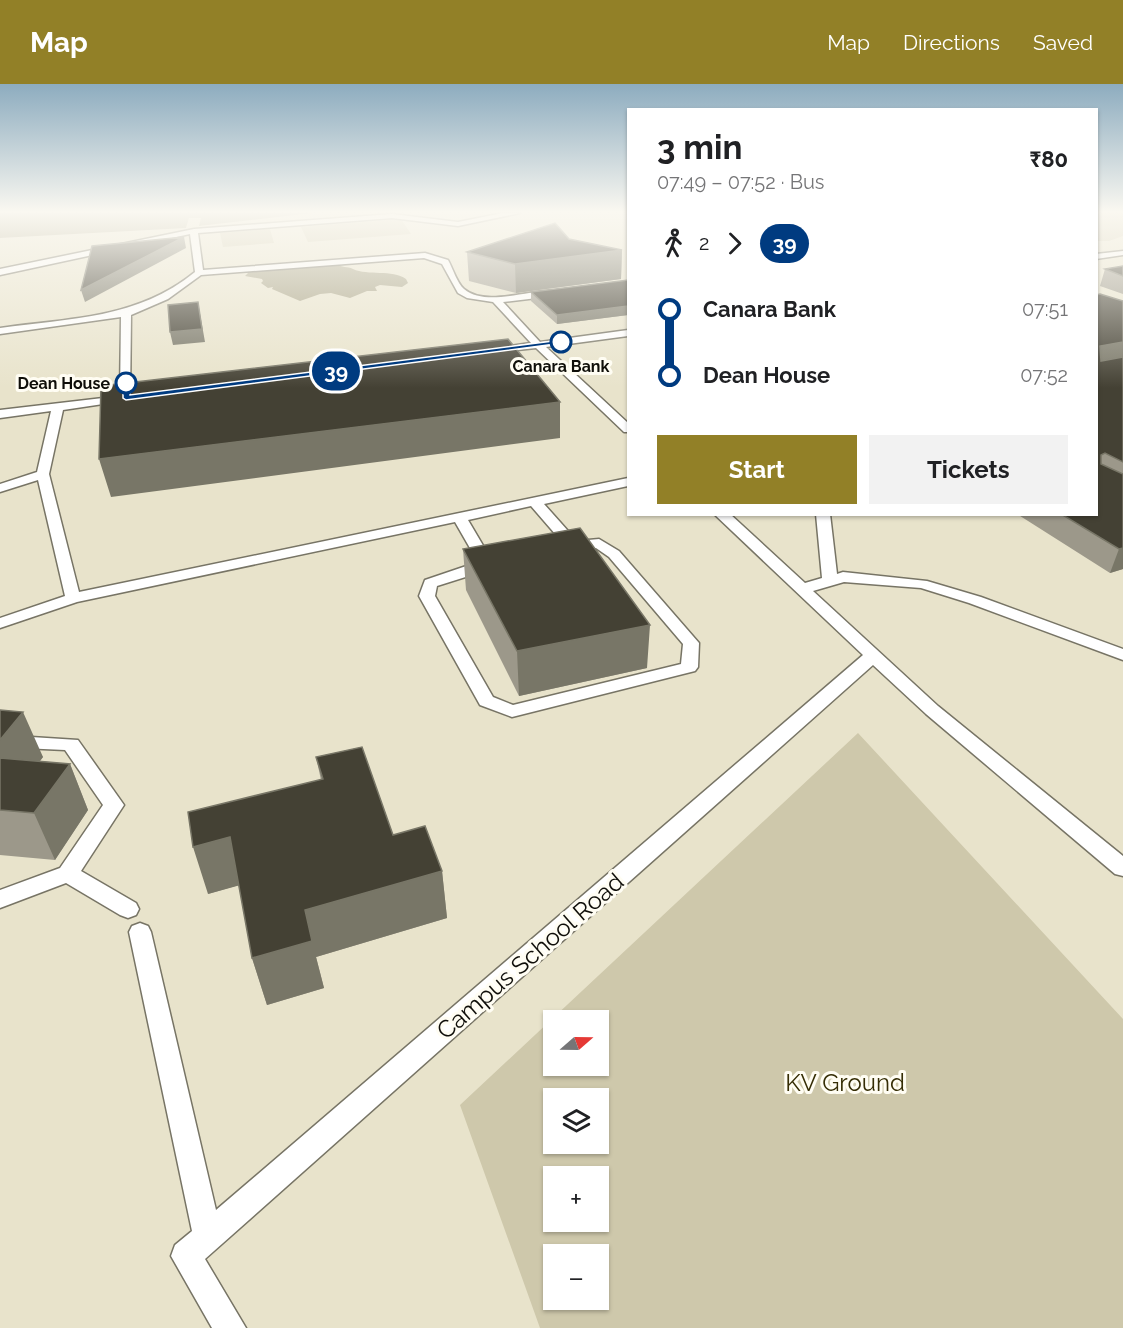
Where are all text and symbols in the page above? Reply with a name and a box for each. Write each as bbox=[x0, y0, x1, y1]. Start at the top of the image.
text: Map bbox=[30, 26, 88, 59]
text: Map bbox=[827, 30, 870, 55]
text: Directions bbox=[903, 30, 1000, 55]
text: Saved bbox=[1033, 30, 1093, 55]
text: 3 min bbox=[657, 128, 742, 167]
text: ₹80 bbox=[1029, 146, 1068, 172]
text: 07:49 – 07:52 · Bus bbox=[657, 170, 825, 194]
icon: walk bbox=[657, 227, 690, 260]
icon: forward bbox=[718, 227, 751, 260]
text: 2 bbox=[699, 231, 709, 255]
text: 39 bbox=[772, 231, 797, 256]
text: Canara Bank bbox=[703, 296, 836, 322]
text: 07:51 bbox=[1022, 297, 1068, 321]
marker: Canara Bank bbox=[550, 331, 572, 353]
line badge: 39 bbox=[309, 352, 363, 390]
place label: Canara Bank bbox=[513, 357, 609, 376]
text: 39 bbox=[324, 359, 348, 384]
text: Dean House bbox=[703, 362, 830, 388]
text: 07:52 bbox=[1020, 363, 1068, 387]
marker: Dean House bbox=[115, 372, 137, 394]
place label: Dean House bbox=[17, 374, 110, 393]
button: Start bbox=[657, 435, 857, 504]
button: Tickets bbox=[869, 435, 1068, 504]
street label: Campus School Road bbox=[431, 867, 629, 1045]
north arrow bbox=[543, 1010, 609, 1076]
map controls bbox=[543, 1010, 609, 1310]
park label: KV Ground bbox=[785, 1068, 905, 1097]
button: layers bbox=[543, 1088, 609, 1154]
button: + bbox=[543, 1166, 609, 1232]
button: − bbox=[543, 1244, 609, 1310]

